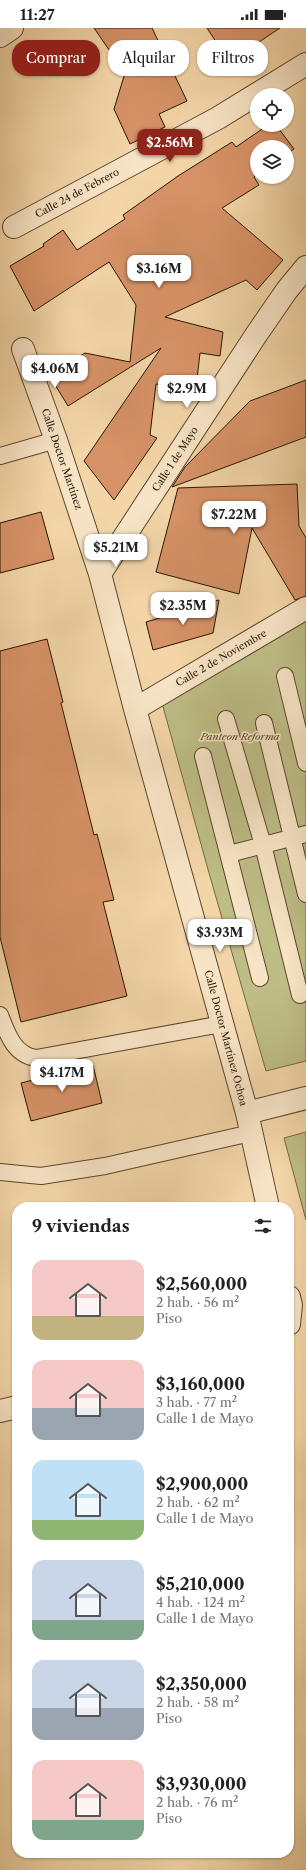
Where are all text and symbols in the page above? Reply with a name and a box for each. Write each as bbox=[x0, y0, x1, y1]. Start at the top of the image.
text: 11:27 bbox=[20, 5, 55, 24]
chip: Comprar bbox=[12, 40, 100, 76]
chip: Alquilar bbox=[108, 40, 189, 76]
chip: Filtros bbox=[197, 40, 268, 76]
map controls bbox=[250, 88, 294, 184]
button: locate bbox=[250, 88, 294, 132]
pin: $2.56M bbox=[137, 129, 203, 163]
text: $2.56M bbox=[146, 134, 194, 150]
button: layers bbox=[250, 140, 294, 184]
street label: Calle 24 de Febrero bbox=[33, 165, 121, 221]
pin: $3.16M bbox=[126, 255, 192, 289]
text: $3.16M bbox=[136, 260, 182, 276]
pin: $4.06M bbox=[22, 355, 88, 389]
text: $4.06M bbox=[31, 360, 79, 376]
pin: $2.9M bbox=[159, 375, 215, 409]
text: $2.9M bbox=[167, 380, 207, 396]
street label: Calle Doctor Martínez bbox=[39, 407, 85, 511]
street label: Calle 1 de Mayo bbox=[149, 424, 201, 494]
pin: $7.22M bbox=[201, 501, 267, 535]
text: $7.22M bbox=[211, 506, 257, 522]
pin: $5.21M bbox=[83, 534, 149, 568]
text: $5.21M bbox=[93, 539, 139, 555]
pin: $2.35M bbox=[150, 592, 216, 626]
text: $2.35M bbox=[160, 597, 206, 613]
street label: Calle 2 de Noviembre bbox=[173, 626, 269, 689]
park label: Panteon Reforma bbox=[199, 730, 280, 743]
pin: $3.93M bbox=[187, 919, 253, 953]
text: $3.93M bbox=[197, 924, 243, 940]
street label: Calle Doctor Martínez Ochoa bbox=[202, 969, 251, 1108]
pin: $4.17M bbox=[29, 1059, 95, 1093]
text: $4.17M bbox=[40, 1064, 85, 1080]
icon: filters bbox=[252, 1215, 274, 1237]
text: 9 viviendas bbox=[32, 1216, 130, 1236]
text: $2,560,000 bbox=[156, 1274, 247, 1294]
icon: home bbox=[64, 1276, 112, 1324]
text: 2 hab. · 56 m² bbox=[156, 1294, 239, 1310]
text: Piso bbox=[156, 1310, 182, 1326]
text: $3,160,000 bbox=[156, 1374, 245, 1394]
icon: home bbox=[64, 1376, 112, 1424]
text: 3 hab. · 77 m² bbox=[156, 1394, 237, 1410]
text: Calle 1 de Mayo bbox=[156, 1410, 253, 1426]
text: $2,900,000 bbox=[156, 1474, 248, 1494]
icon: home bbox=[64, 1476, 112, 1524]
text: 2 hab. · 62 m² bbox=[156, 1494, 240, 1510]
text: Calle 1 de Mayo bbox=[156, 1510, 253, 1526]
text: $5,210,000 bbox=[156, 1574, 245, 1594]
icon: home bbox=[64, 1576, 112, 1624]
text: 4 hab. · 124 m² bbox=[156, 1594, 245, 1610]
text: Calle 1 de Mayo bbox=[156, 1610, 253, 1626]
text: $2,350,000 bbox=[156, 1674, 247, 1694]
icon: home bbox=[64, 1676, 112, 1724]
text: 2 hab. · 58 m² bbox=[156, 1694, 239, 1710]
text: Piso bbox=[156, 1710, 182, 1726]
text: $3,930,000 bbox=[156, 1774, 247, 1794]
icon: home bbox=[64, 1776, 112, 1824]
text: 2 hab. · 76 m² bbox=[156, 1794, 238, 1810]
text: Piso bbox=[156, 1810, 182, 1826]

